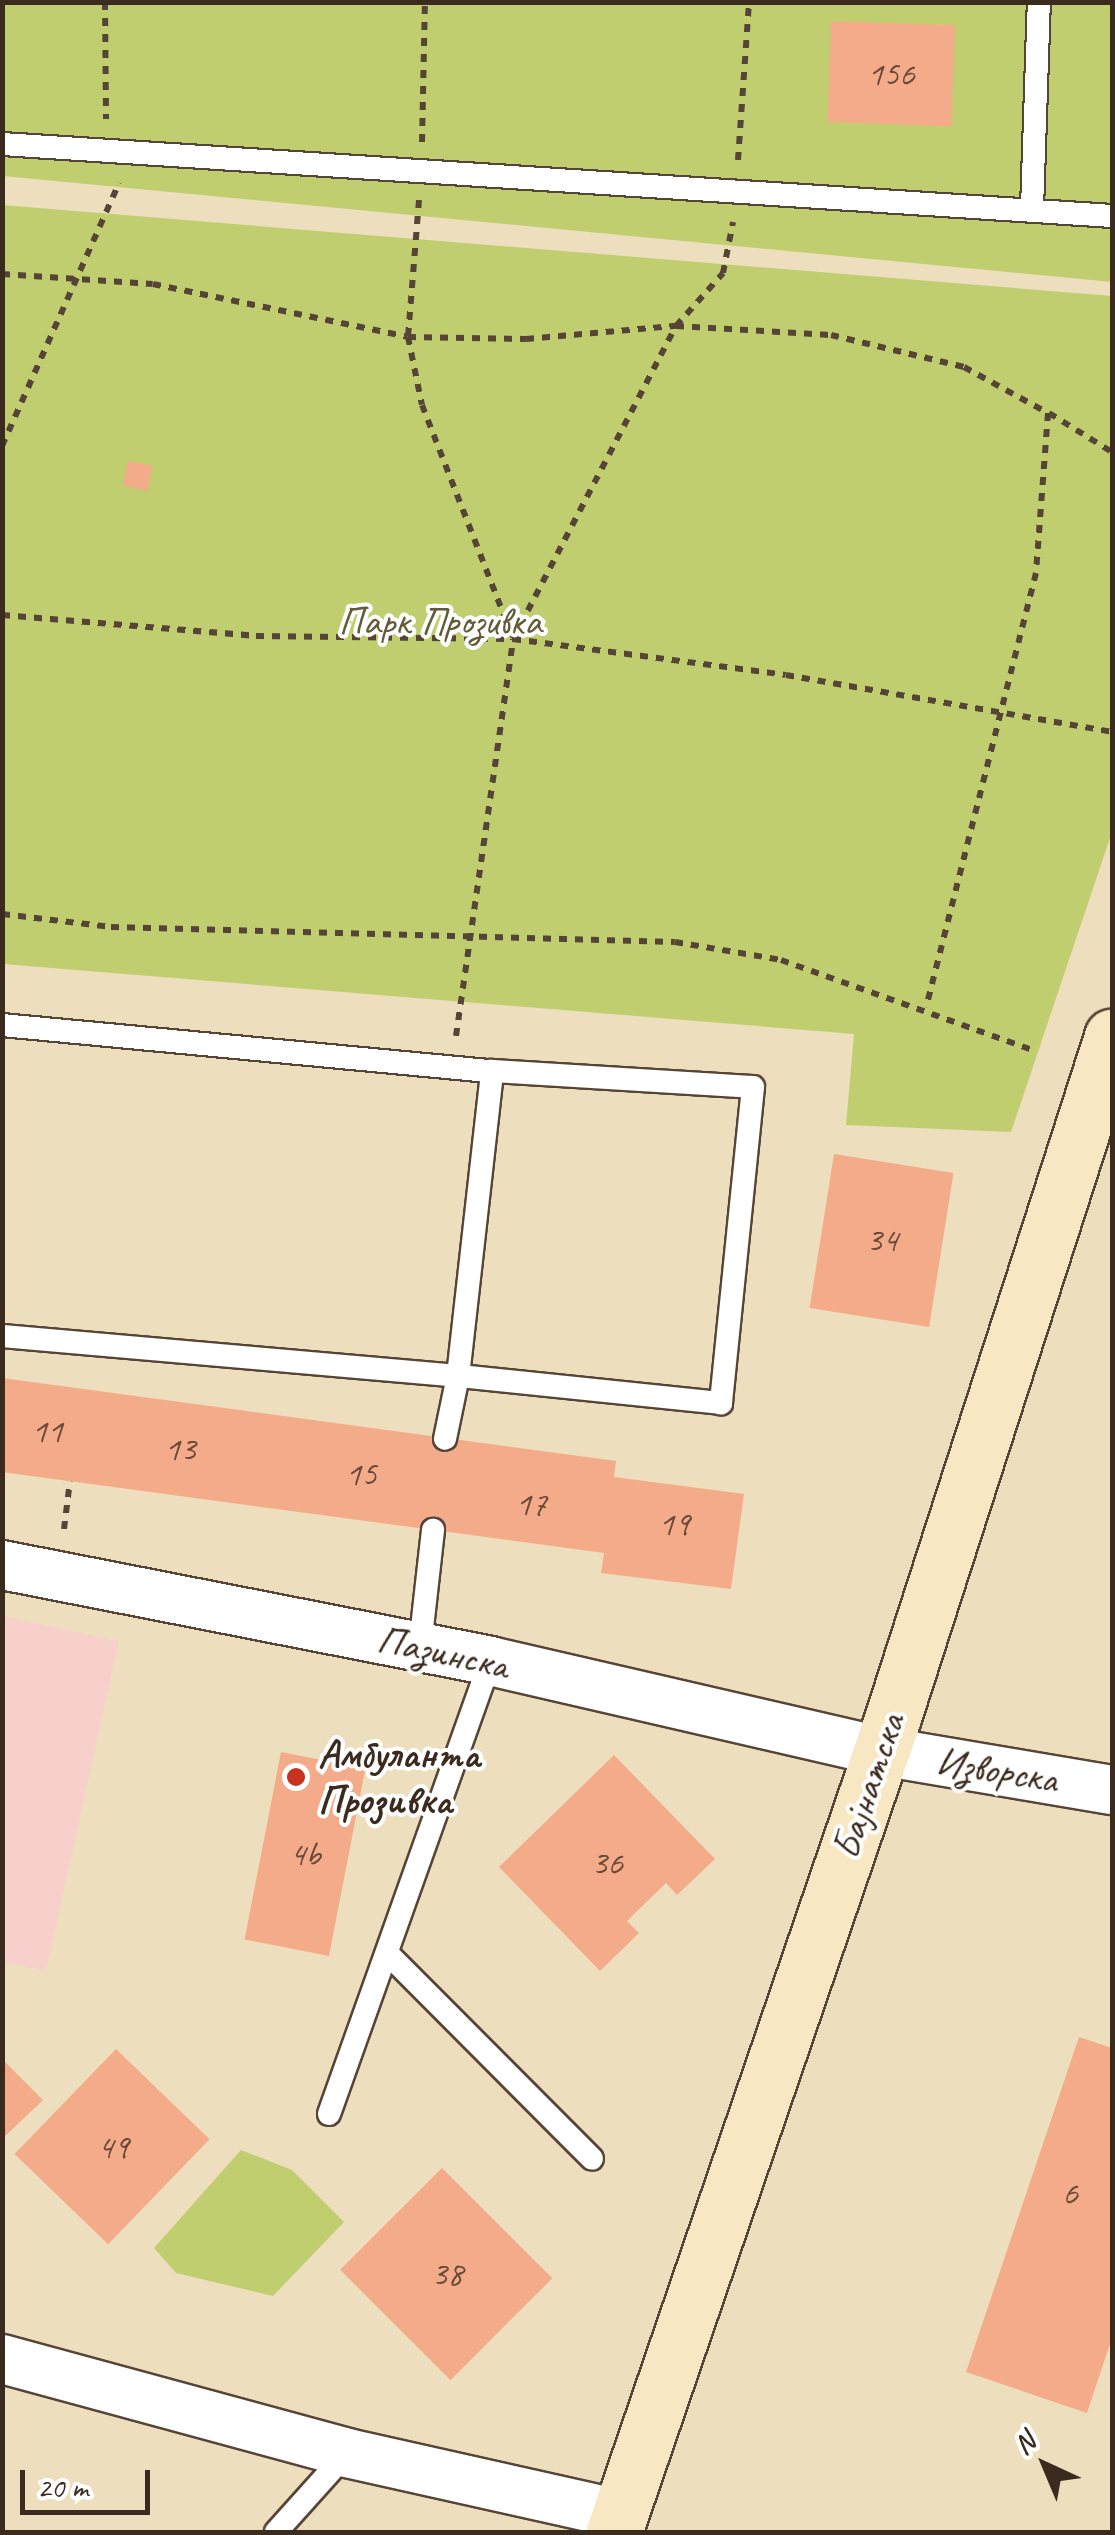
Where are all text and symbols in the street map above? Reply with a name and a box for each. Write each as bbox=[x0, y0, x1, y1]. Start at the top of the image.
house number: 156 bbox=[867, 53, 915, 95]
park label: Парк Прозивка bbox=[336, 597, 544, 645]
house number: 34 bbox=[866, 1219, 898, 1261]
house number: 11 bbox=[31, 1410, 63, 1452]
house number: 13 bbox=[164, 1428, 196, 1470]
house number: 15 bbox=[345, 1453, 377, 1495]
house number: 17 bbox=[515, 1483, 547, 1525]
house number: 19 bbox=[658, 1503, 690, 1545]
street label: Пазинска bbox=[373, 1615, 513, 1689]
street label: Бајнатска bbox=[821, 1707, 915, 1865]
place label: Амбуланта Прозивка bbox=[318, 1730, 480, 1824]
street label: Изворска bbox=[933, 1737, 1061, 1803]
marker: Амбуланта Прозивка bbox=[283, 1764, 309, 1790]
house number: 4b bbox=[290, 1833, 320, 1875]
house number: 36 bbox=[591, 1842, 623, 1884]
house number: 49 bbox=[97, 2126, 129, 2168]
house number: 6 bbox=[1062, 2172, 1078, 2214]
house number: 38 bbox=[431, 2253, 463, 2295]
north arrow bbox=[995, 2415, 1095, 2515]
text: N bbox=[1005, 2424, 1042, 2462]
scale bar bbox=[25, 2450, 155, 2512]
text: 20 m bbox=[37, 2468, 88, 2506]

